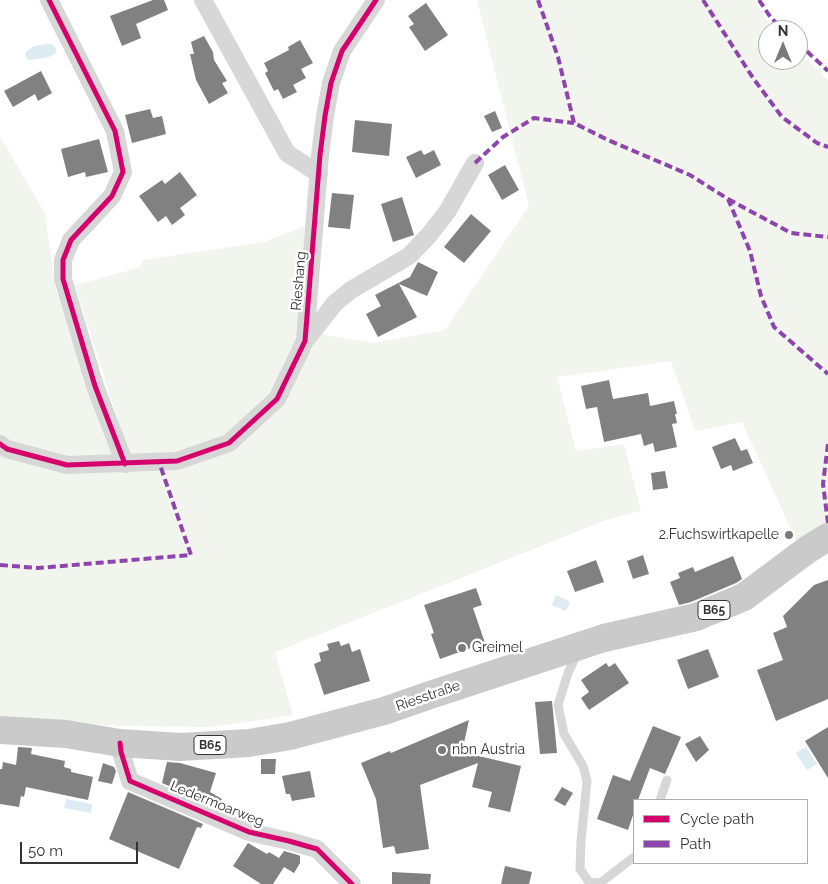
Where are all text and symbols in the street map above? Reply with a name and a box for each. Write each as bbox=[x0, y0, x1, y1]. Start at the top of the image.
north arrow bbox=[758, 20, 808, 70]
text: N bbox=[778, 23, 788, 39]
street label: Rieshang bbox=[288, 251, 310, 311]
place label: 2.Fuchswirtkapelle bbox=[659, 527, 779, 543]
marker: 2.Fuchswirtkapelle bbox=[783, 529, 795, 541]
road number: B65 bbox=[698, 600, 730, 620]
place label: Greimel bbox=[472, 640, 523, 656]
marker: Greimel bbox=[456, 642, 468, 654]
street label: Riesstraße bbox=[394, 677, 462, 715]
road number: B65 bbox=[194, 736, 226, 754]
place label: nbn Austria bbox=[452, 742, 525, 758]
marker: nbn Austria bbox=[436, 744, 448, 756]
street label: Ledermoarweg bbox=[168, 778, 266, 830]
legend bbox=[633, 799, 808, 864]
text: Cycle path bbox=[680, 810, 754, 828]
scale bar bbox=[22, 832, 140, 864]
text: Path bbox=[680, 835, 711, 853]
text: 50 m bbox=[28, 842, 63, 860]

